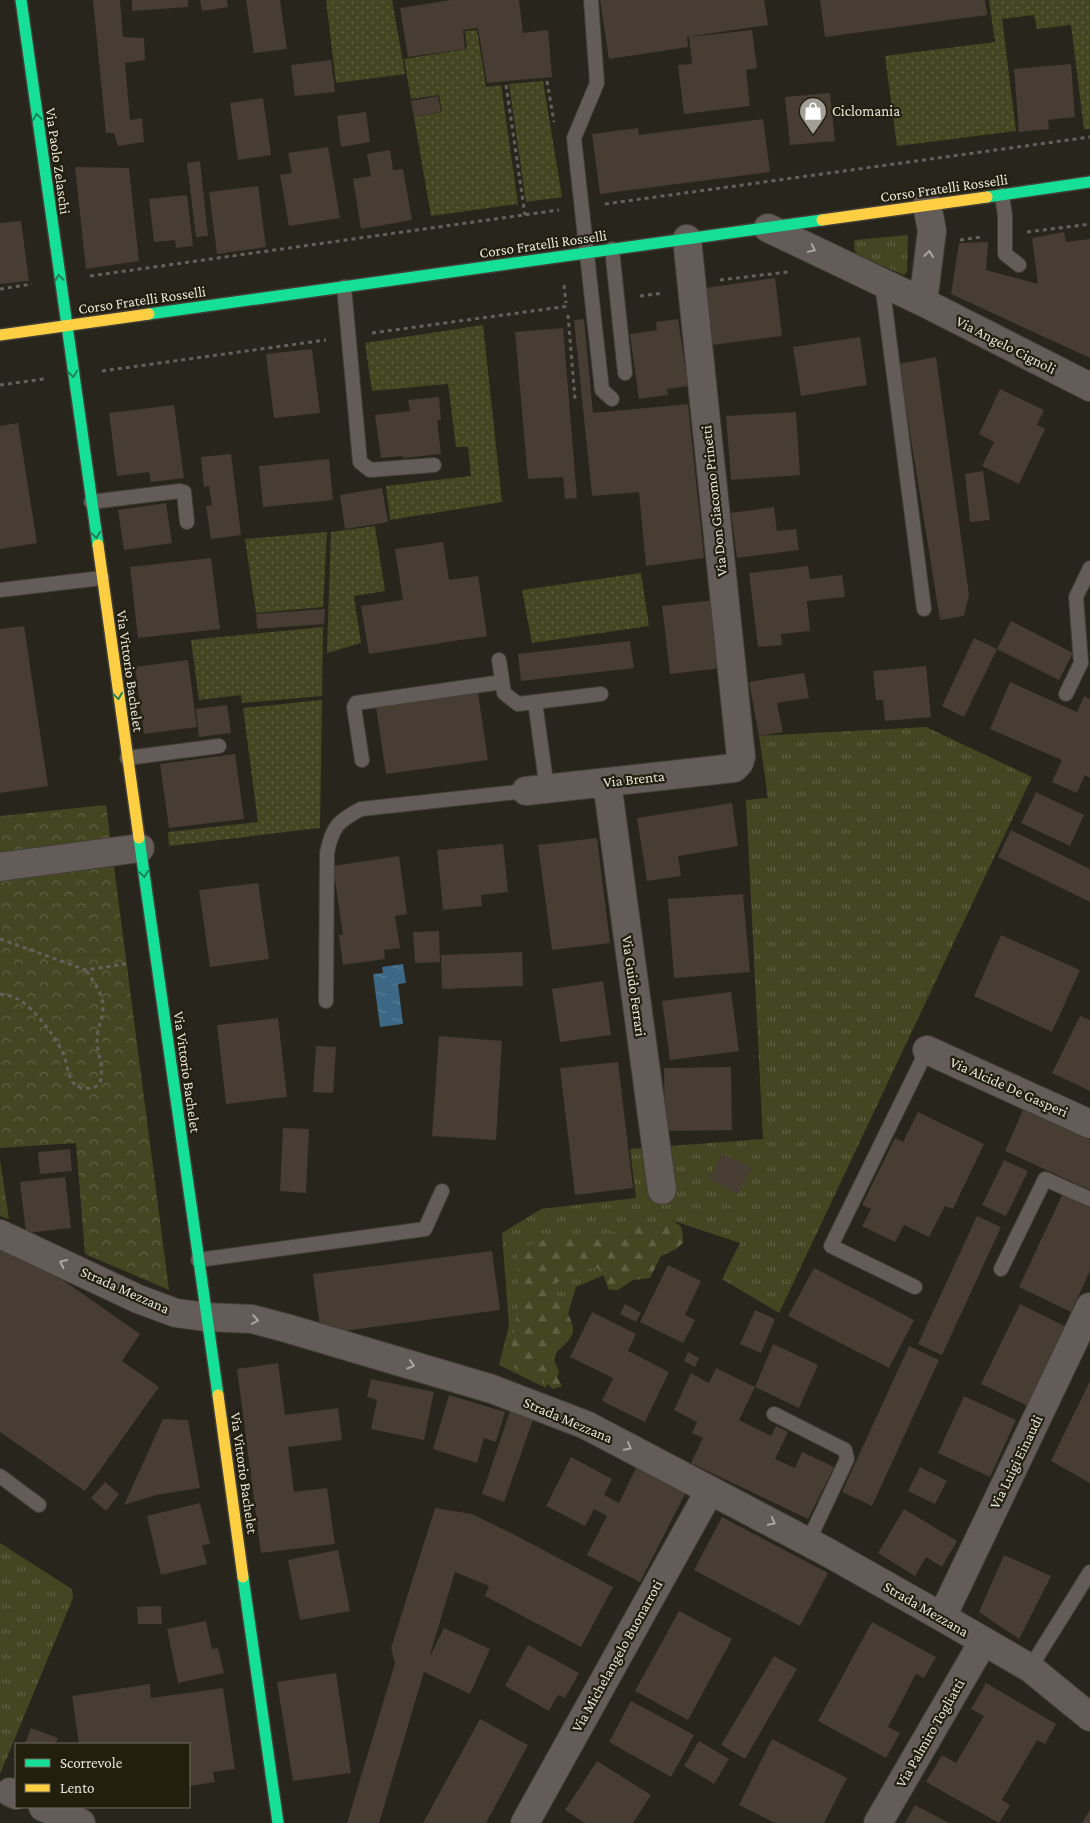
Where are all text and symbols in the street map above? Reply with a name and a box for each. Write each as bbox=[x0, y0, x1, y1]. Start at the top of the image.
shop icon: Ciclomania bbox=[798, 96, 828, 135]
place label: Ciclomania bbox=[832, 103, 900, 119]
street label: Via Paolo Zelaschi bbox=[43, 107, 73, 215]
one-way arrow bbox=[32, 113, 43, 121]
street label: Corso Fratelli Rosselli bbox=[879, 171, 1009, 205]
street label: Corso Fratelli Rosselli bbox=[478, 227, 608, 261]
one-way arrow bbox=[806, 243, 815, 253]
one-way arrow bbox=[923, 250, 934, 258]
one-way arrow bbox=[54, 274, 65, 282]
street label: Corso Fratelli Rosselli bbox=[77, 283, 207, 317]
street label: Via Angelo Cignoli bbox=[953, 313, 1059, 378]
one-way arrow bbox=[67, 371, 78, 379]
street label: Via Don Giacomo Prinetti bbox=[698, 425, 730, 577]
one-way arrow bbox=[90, 531, 100, 540]
street label: Via Vittorio Bachelet bbox=[114, 609, 147, 734]
one-way arrow bbox=[113, 692, 123, 701]
street label: Via Brenta bbox=[602, 768, 666, 790]
one-way arrow bbox=[138, 870, 148, 879]
street label: Via Guido Ferrari bbox=[619, 935, 649, 1038]
street label: Via Vittorio Bachelet bbox=[171, 1010, 204, 1135]
street label: Via Alcide De Gasperi bbox=[947, 1054, 1070, 1121]
one-way arrow bbox=[59, 1259, 68, 1270]
street label: Strada Mezzana bbox=[78, 1263, 172, 1317]
one-way arrow bbox=[250, 1314, 259, 1325]
one-way arrow bbox=[406, 1359, 415, 1369]
street label: Strada Mezzana bbox=[521, 1394, 615, 1446]
street label: Via Vittorio Bachelet bbox=[228, 1411, 261, 1536]
street label: Via Luigi Einaudi bbox=[986, 1413, 1046, 1512]
one-way arrow bbox=[623, 1441, 632, 1451]
one-way arrow bbox=[766, 1516, 775, 1526]
street label: Via Michelangelo Buonarroti bbox=[568, 1577, 666, 1735]
street label: Strada Mezzana bbox=[881, 1578, 971, 1640]
street label: Via Palmiro Togliatti bbox=[892, 1676, 968, 1790]
legend bbox=[15, 1743, 190, 1808]
text: Scorrevole bbox=[60, 1755, 123, 1771]
text: Lento bbox=[60, 1780, 94, 1796]

